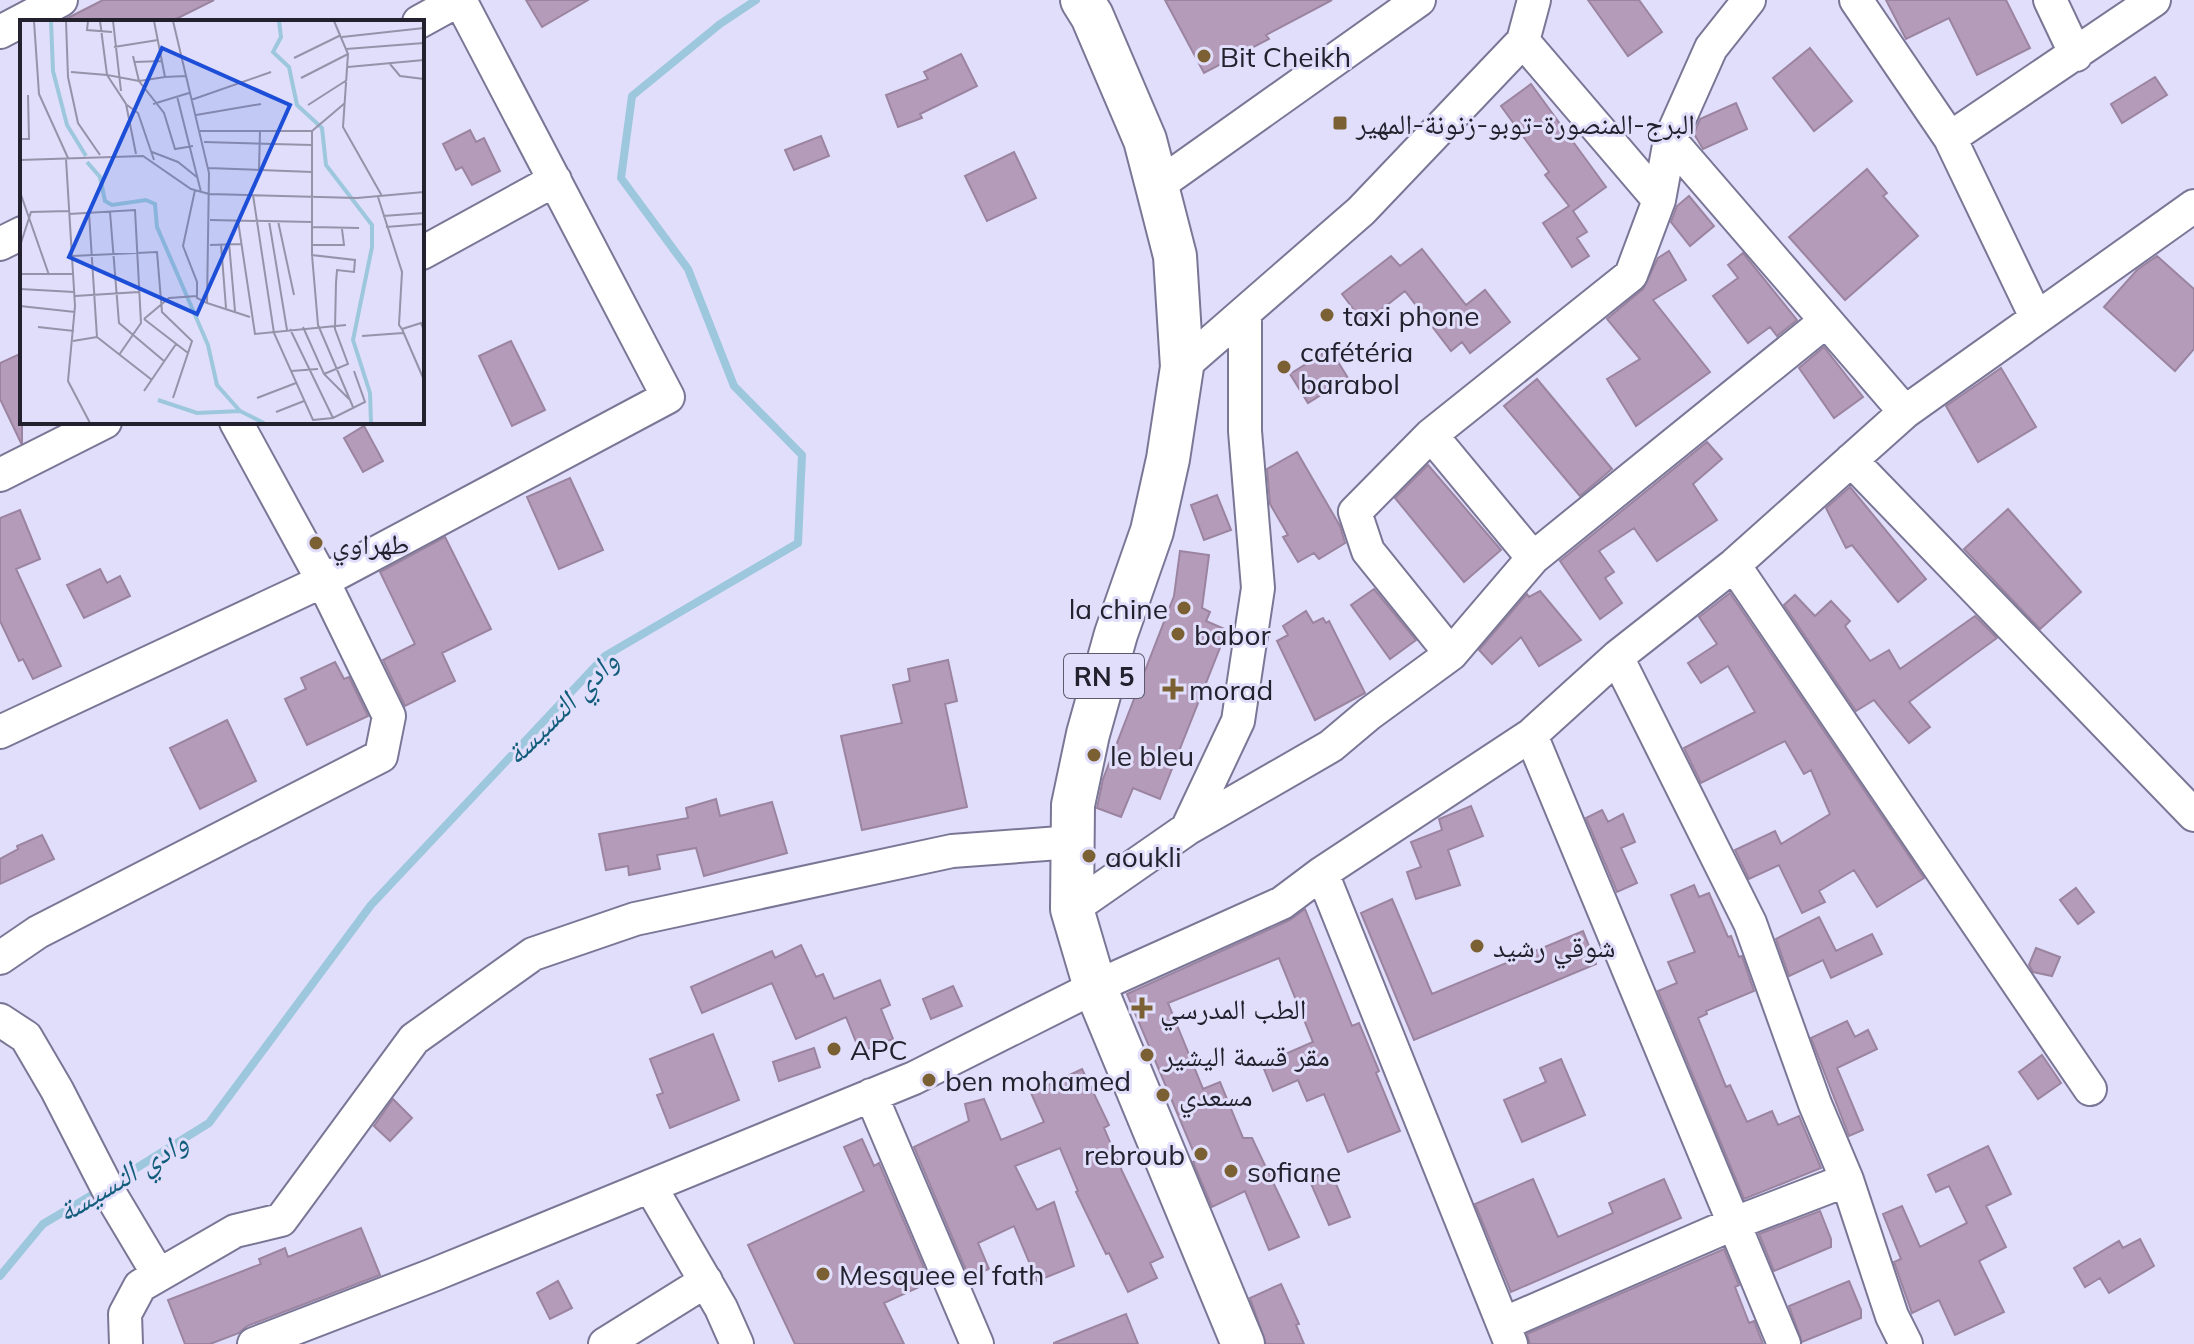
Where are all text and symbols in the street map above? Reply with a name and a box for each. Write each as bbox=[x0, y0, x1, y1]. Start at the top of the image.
inset map bbox=[20, 20, 424, 424]
place label: Bit Cheikh bbox=[1220, 39, 1351, 74]
marker: Bit Cheikh bbox=[1195, 47, 1213, 65]
place label: البرج-المنصورة-توبو-زنونة-المهير bbox=[1355, 106, 1695, 142]
marker: البرج-المنصورة-توبو-زنونة-المهير bbox=[1331, 114, 1349, 132]
place label: taxi phone bbox=[1343, 298, 1479, 333]
marker: taxi phone bbox=[1318, 306, 1336, 324]
place label: cafétéria barabol bbox=[1300, 334, 1413, 401]
marker: cafétéria barabol bbox=[1275, 358, 1293, 376]
place label: طهراوي bbox=[332, 526, 410, 567]
marker: طهراوي bbox=[307, 534, 325, 552]
place label: la chine bbox=[1069, 591, 1168, 626]
marker: la chine bbox=[1175, 599, 1193, 617]
place label: babor bbox=[1194, 617, 1271, 652]
marker: babor bbox=[1169, 625, 1187, 643]
water label: وادي النسيسة bbox=[496, 642, 630, 776]
road number: RN 5 bbox=[1064, 654, 1144, 698]
place label: morad bbox=[1189, 672, 1273, 707]
marker: morad bbox=[1164, 680, 1182, 698]
place label: le bleu bbox=[1110, 738, 1194, 773]
marker: le bleu bbox=[1085, 746, 1103, 764]
place label: aoukli bbox=[1105, 839, 1182, 874]
marker: aoukli bbox=[1080, 847, 1098, 865]
place label: شوقي رشيد bbox=[1493, 929, 1615, 970]
marker: شوقي رشيد bbox=[1468, 937, 1486, 955]
place label: الطب المدرسي bbox=[1160, 991, 1306, 1032]
marker: الطب المدرسي bbox=[1131, 997, 1153, 1019]
place label: APC bbox=[850, 1032, 908, 1067]
place label: مقر قسمة اليشير bbox=[1162, 1038, 1330, 1073]
marker: APC bbox=[825, 1040, 843, 1058]
marker: مقر قسمة اليشير bbox=[1138, 1046, 1156, 1064]
place label: ben mohamed bbox=[945, 1063, 1131, 1098]
marker: ben mohamed bbox=[920, 1071, 938, 1089]
place label: مسعدي bbox=[1179, 1078, 1253, 1119]
marker: مسعدي bbox=[1154, 1086, 1172, 1104]
water label: وادي النسيسة bbox=[49, 1122, 197, 1235]
place label: rebroub bbox=[1084, 1137, 1185, 1172]
marker: rebroub bbox=[1192, 1145, 1210, 1163]
place label: sofiane bbox=[1247, 1154, 1341, 1189]
marker: sofiane bbox=[1222, 1162, 1240, 1180]
place label: Mesquee el fath bbox=[839, 1257, 1044, 1292]
marker: Mesquee el fath bbox=[814, 1265, 832, 1283]

